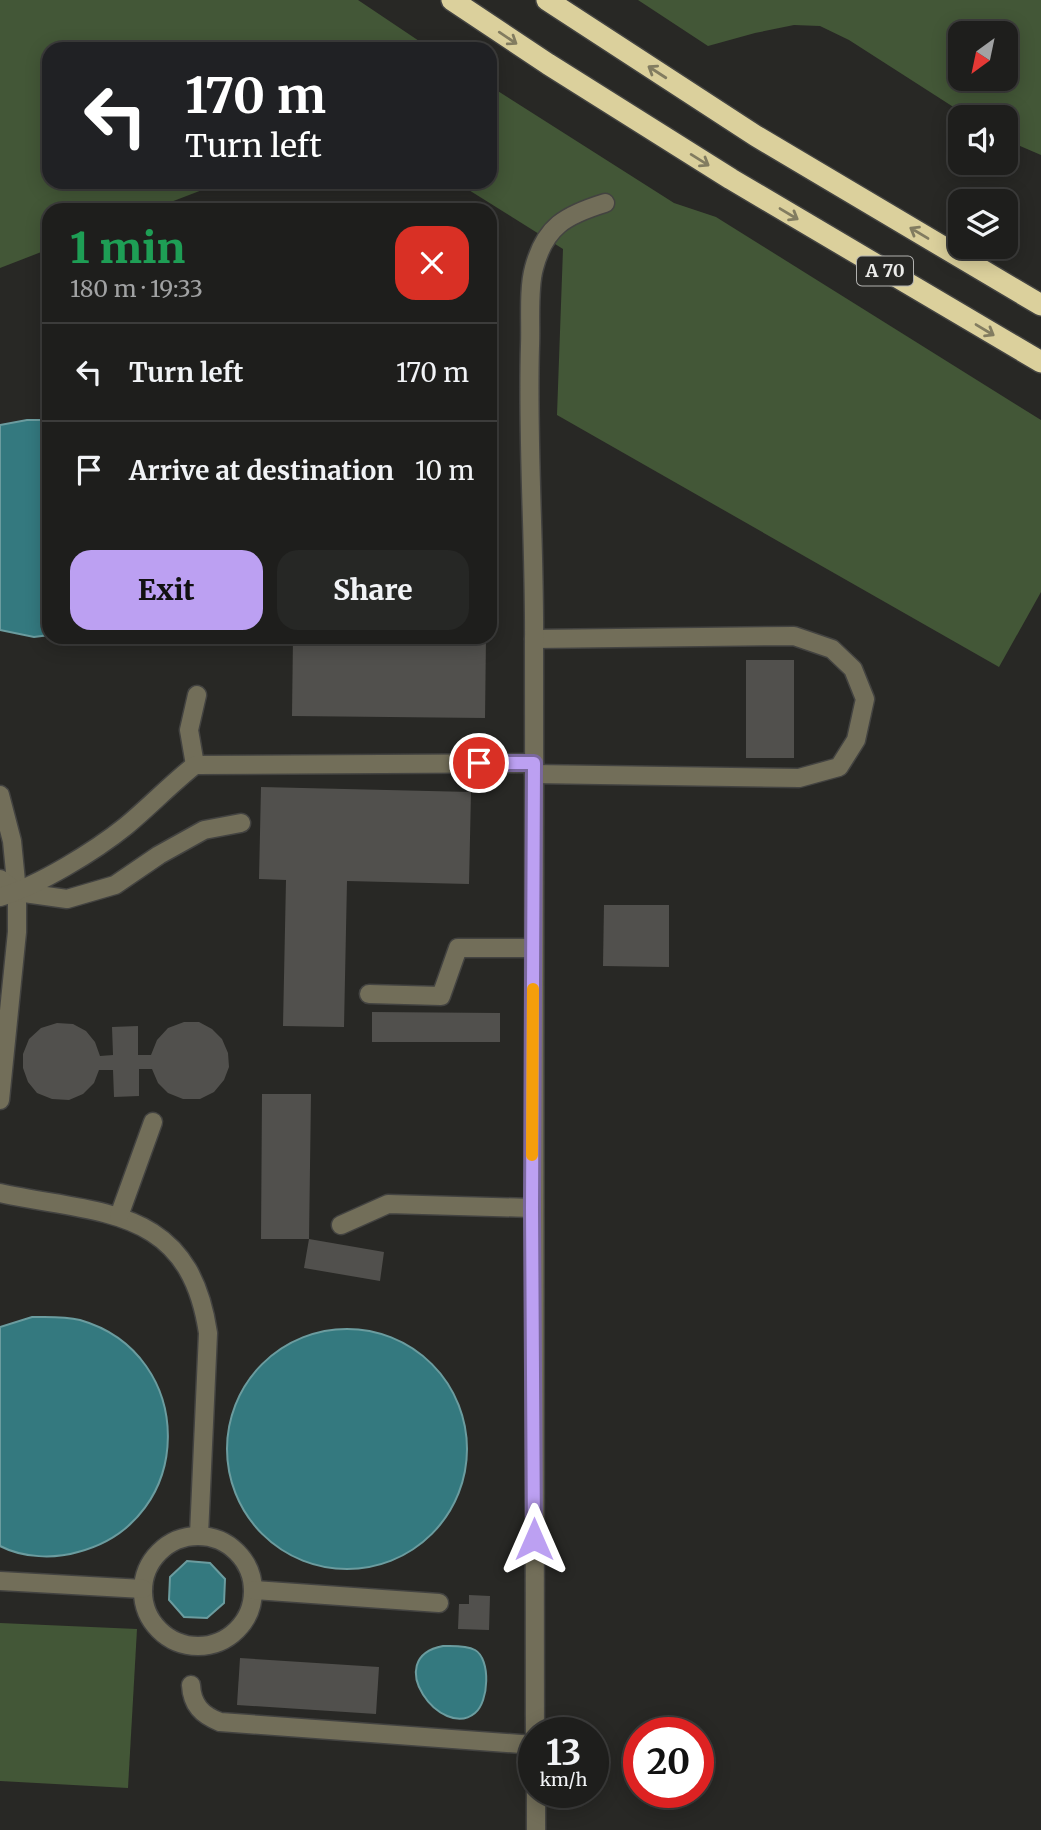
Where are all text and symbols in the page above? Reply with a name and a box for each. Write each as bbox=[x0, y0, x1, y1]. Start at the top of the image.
north arrow bbox=[948, 21, 1018, 91]
map controls bbox=[948, 21, 1018, 259]
one-way arrow bbox=[498, 31, 518, 45]
text: 170 m bbox=[185, 65, 326, 126]
one-way arrow bbox=[648, 65, 668, 79]
icon: left bbox=[70, 70, 161, 161]
button: sound bbox=[948, 105, 1018, 175]
text: Turn left bbox=[185, 126, 322, 166]
one-way arrow bbox=[690, 153, 710, 167]
button: layers bbox=[948, 189, 1018, 259]
one-way arrow bbox=[779, 207, 799, 221]
text: 1 min bbox=[70, 222, 185, 274]
button: close bbox=[395, 226, 469, 300]
one-way arrow bbox=[909, 226, 929, 240]
road number: A 70 bbox=[857, 256, 913, 286]
text: 180 m · 19:33 bbox=[70, 274, 203, 303]
one-way arrow bbox=[974, 323, 994, 337]
icon: left bbox=[70, 353, 108, 391]
text: Turn left bbox=[129, 356, 243, 389]
text: 170 m bbox=[396, 356, 469, 389]
icon: arrive bbox=[70, 451, 108, 489]
text: Arrive at destination bbox=[129, 454, 394, 487]
text: 10 m bbox=[415, 454, 474, 487]
button: Exit bbox=[70, 550, 263, 630]
button: Share bbox=[277, 550, 469, 630]
pin bbox=[449, 733, 509, 793]
icon: arrive bbox=[460, 744, 498, 782]
position arrow bbox=[497, 1502, 571, 1576]
speed limit sign: 20 bbox=[623, 1717, 714, 1808]
text: 13 bbox=[546, 1731, 581, 1775]
text: km/h bbox=[540, 1768, 587, 1791]

